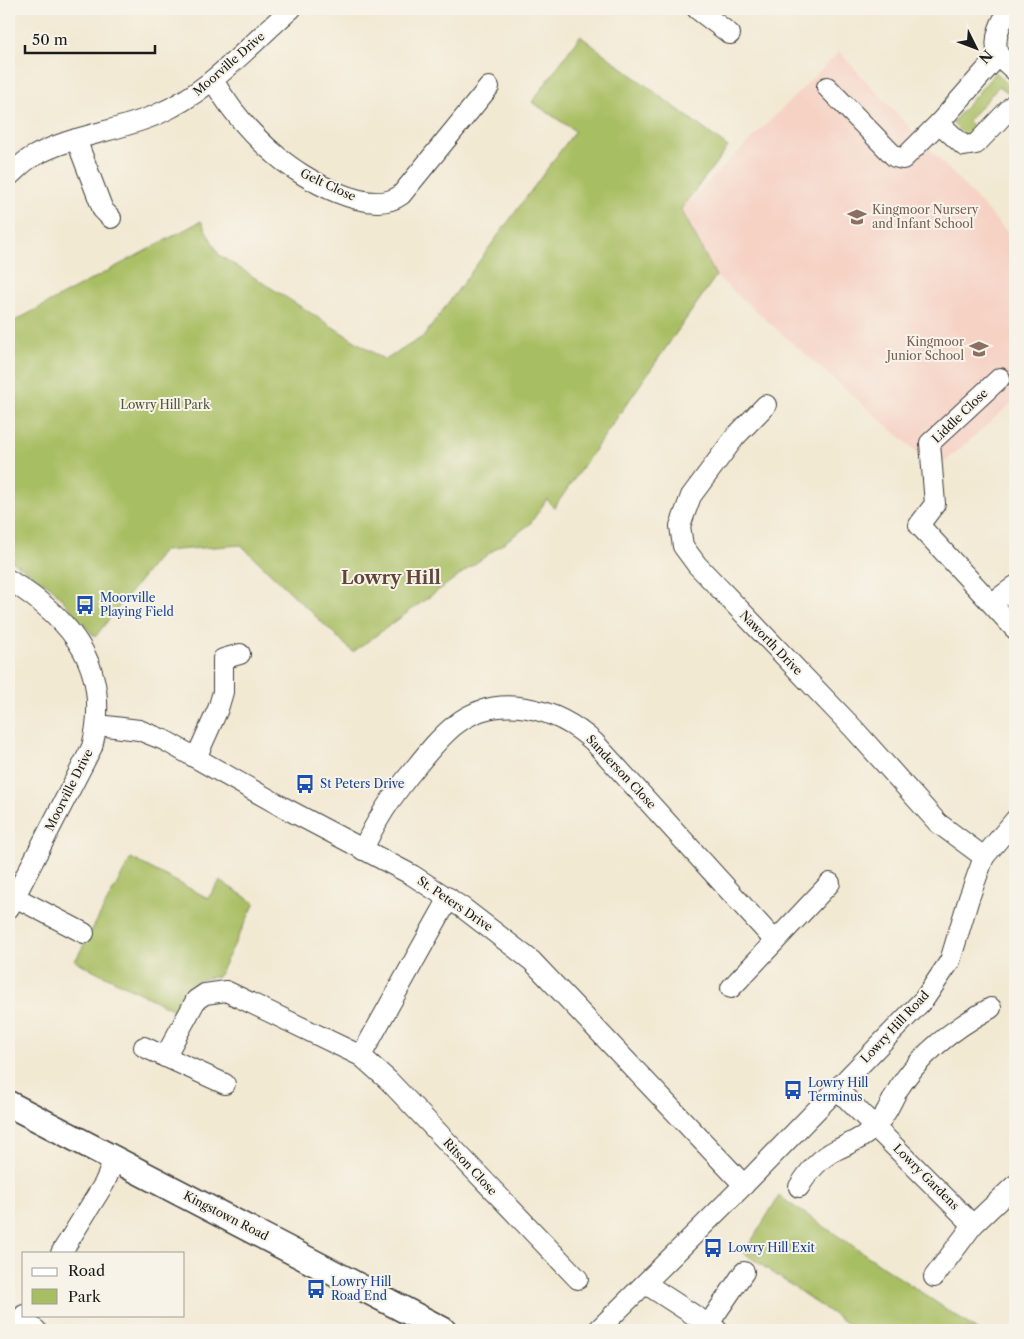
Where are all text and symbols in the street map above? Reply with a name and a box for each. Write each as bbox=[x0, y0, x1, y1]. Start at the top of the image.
scale bar bbox=[25, 22, 155, 54]
north arrow bbox=[952, 22, 1002, 72]
street label: Moorville Drive bbox=[190, 28, 268, 99]
text: 50 m bbox=[32, 30, 68, 49]
text: N bbox=[975, 46, 996, 67]
street label: Gelt Close bbox=[298, 165, 359, 204]
place label: Kingmoor Nursery and Infant School bbox=[872, 202, 979, 231]
school or university icon: Kingmoor Nursery and Infant School bbox=[846, 206, 868, 228]
place label: Kingmoor Junior School bbox=[885, 334, 964, 363]
school or university icon: Kingmoor Junior School bbox=[968, 338, 990, 360]
street label: Liddle Close bbox=[929, 385, 991, 446]
park label: Lowry Hill Park bbox=[120, 397, 211, 412]
district label: Lowry Hill bbox=[341, 567, 441, 589]
place label: Moorville Playing Field bbox=[100, 590, 175, 619]
bus stop icon: Moorville Playing Field bbox=[74, 594, 96, 616]
street label: Naworth Drive bbox=[737, 607, 806, 678]
street label: Sanderson Close bbox=[583, 732, 660, 812]
street label: Moorville Drive bbox=[41, 746, 96, 833]
bus stop icon: St Peters Drive bbox=[294, 773, 316, 795]
place label: St Peters Drive bbox=[320, 776, 405, 791]
street label: St. Peters Drive bbox=[415, 873, 496, 934]
street label: Lowry Hill Road bbox=[857, 987, 932, 1066]
place label: Lowry Hill Terminus bbox=[808, 1075, 869, 1104]
bus stop icon: Lowry Hill Terminus bbox=[782, 1079, 804, 1101]
street label: Ritson Close bbox=[440, 1135, 501, 1198]
street label: Lowry Gardens bbox=[890, 1141, 962, 1213]
street label: Kingstown Road bbox=[181, 1188, 272, 1244]
bus stop icon: Lowry Hill Exit bbox=[702, 1237, 724, 1259]
place label: Lowry Hill Exit bbox=[728, 1240, 816, 1255]
legend bbox=[22, 1252, 185, 1316]
text: Road bbox=[68, 1261, 105, 1280]
place label: Lowry Hill Road End bbox=[331, 1274, 392, 1303]
bus stop icon: Lowry Hill Road End bbox=[305, 1278, 327, 1300]
text: Park bbox=[68, 1287, 102, 1306]

